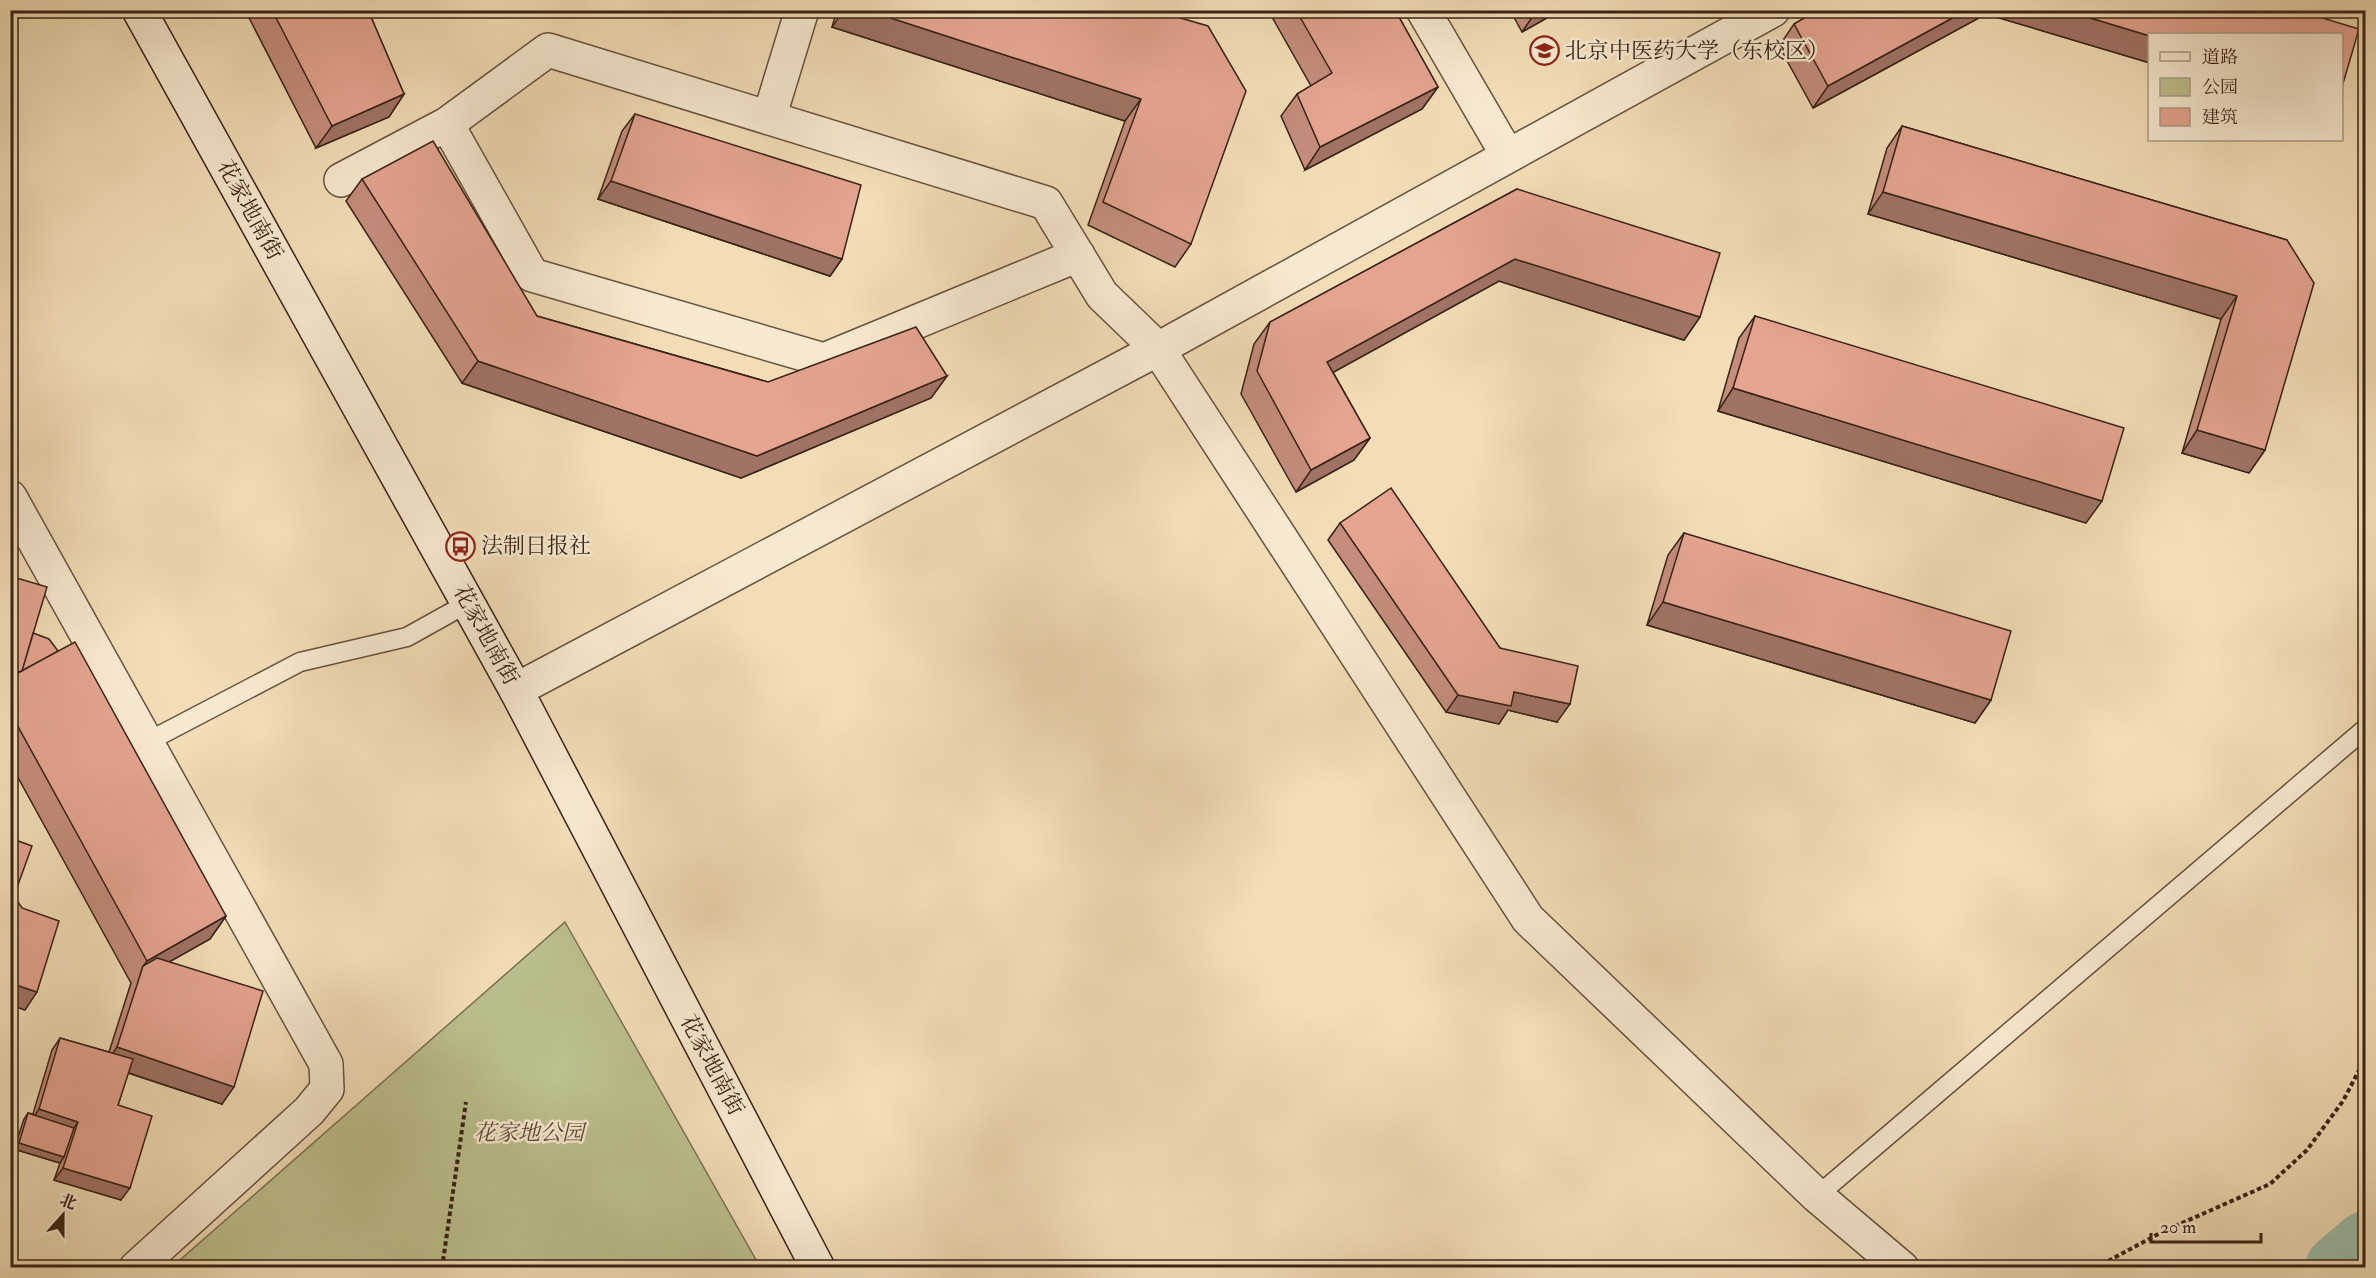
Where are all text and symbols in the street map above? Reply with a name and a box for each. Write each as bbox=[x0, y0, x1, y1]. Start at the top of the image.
legend bbox=[2148, 33, 2343, 141]
school or university icon: 北京中医药大学（东校区） bbox=[1528, 35, 1560, 67]
place label: 北京中医药大学（东校区） bbox=[1565, 37, 1829, 65]
text: 道路 bbox=[2202, 46, 2238, 69]
text: 公园 bbox=[2202, 76, 2238, 99]
text: 建筑 bbox=[2202, 106, 2238, 129]
street label: 花家地南街 bbox=[211, 155, 289, 265]
bus stop icon: 法制日报社 bbox=[444, 530, 476, 562]
place label: 法制日报社 bbox=[481, 532, 591, 560]
street label: 花家地南街 bbox=[447, 580, 525, 690]
street label: 花家地南街 bbox=[674, 1010, 750, 1120]
park label: 花家地公园 bbox=[474, 1119, 587, 1147]
north arrow bbox=[33, 1185, 93, 1245]
text: 北 bbox=[57, 1190, 79, 1214]
scale bar bbox=[2151, 1206, 2260, 1244]
text: 20 m bbox=[2160, 1216, 2196, 1239]

